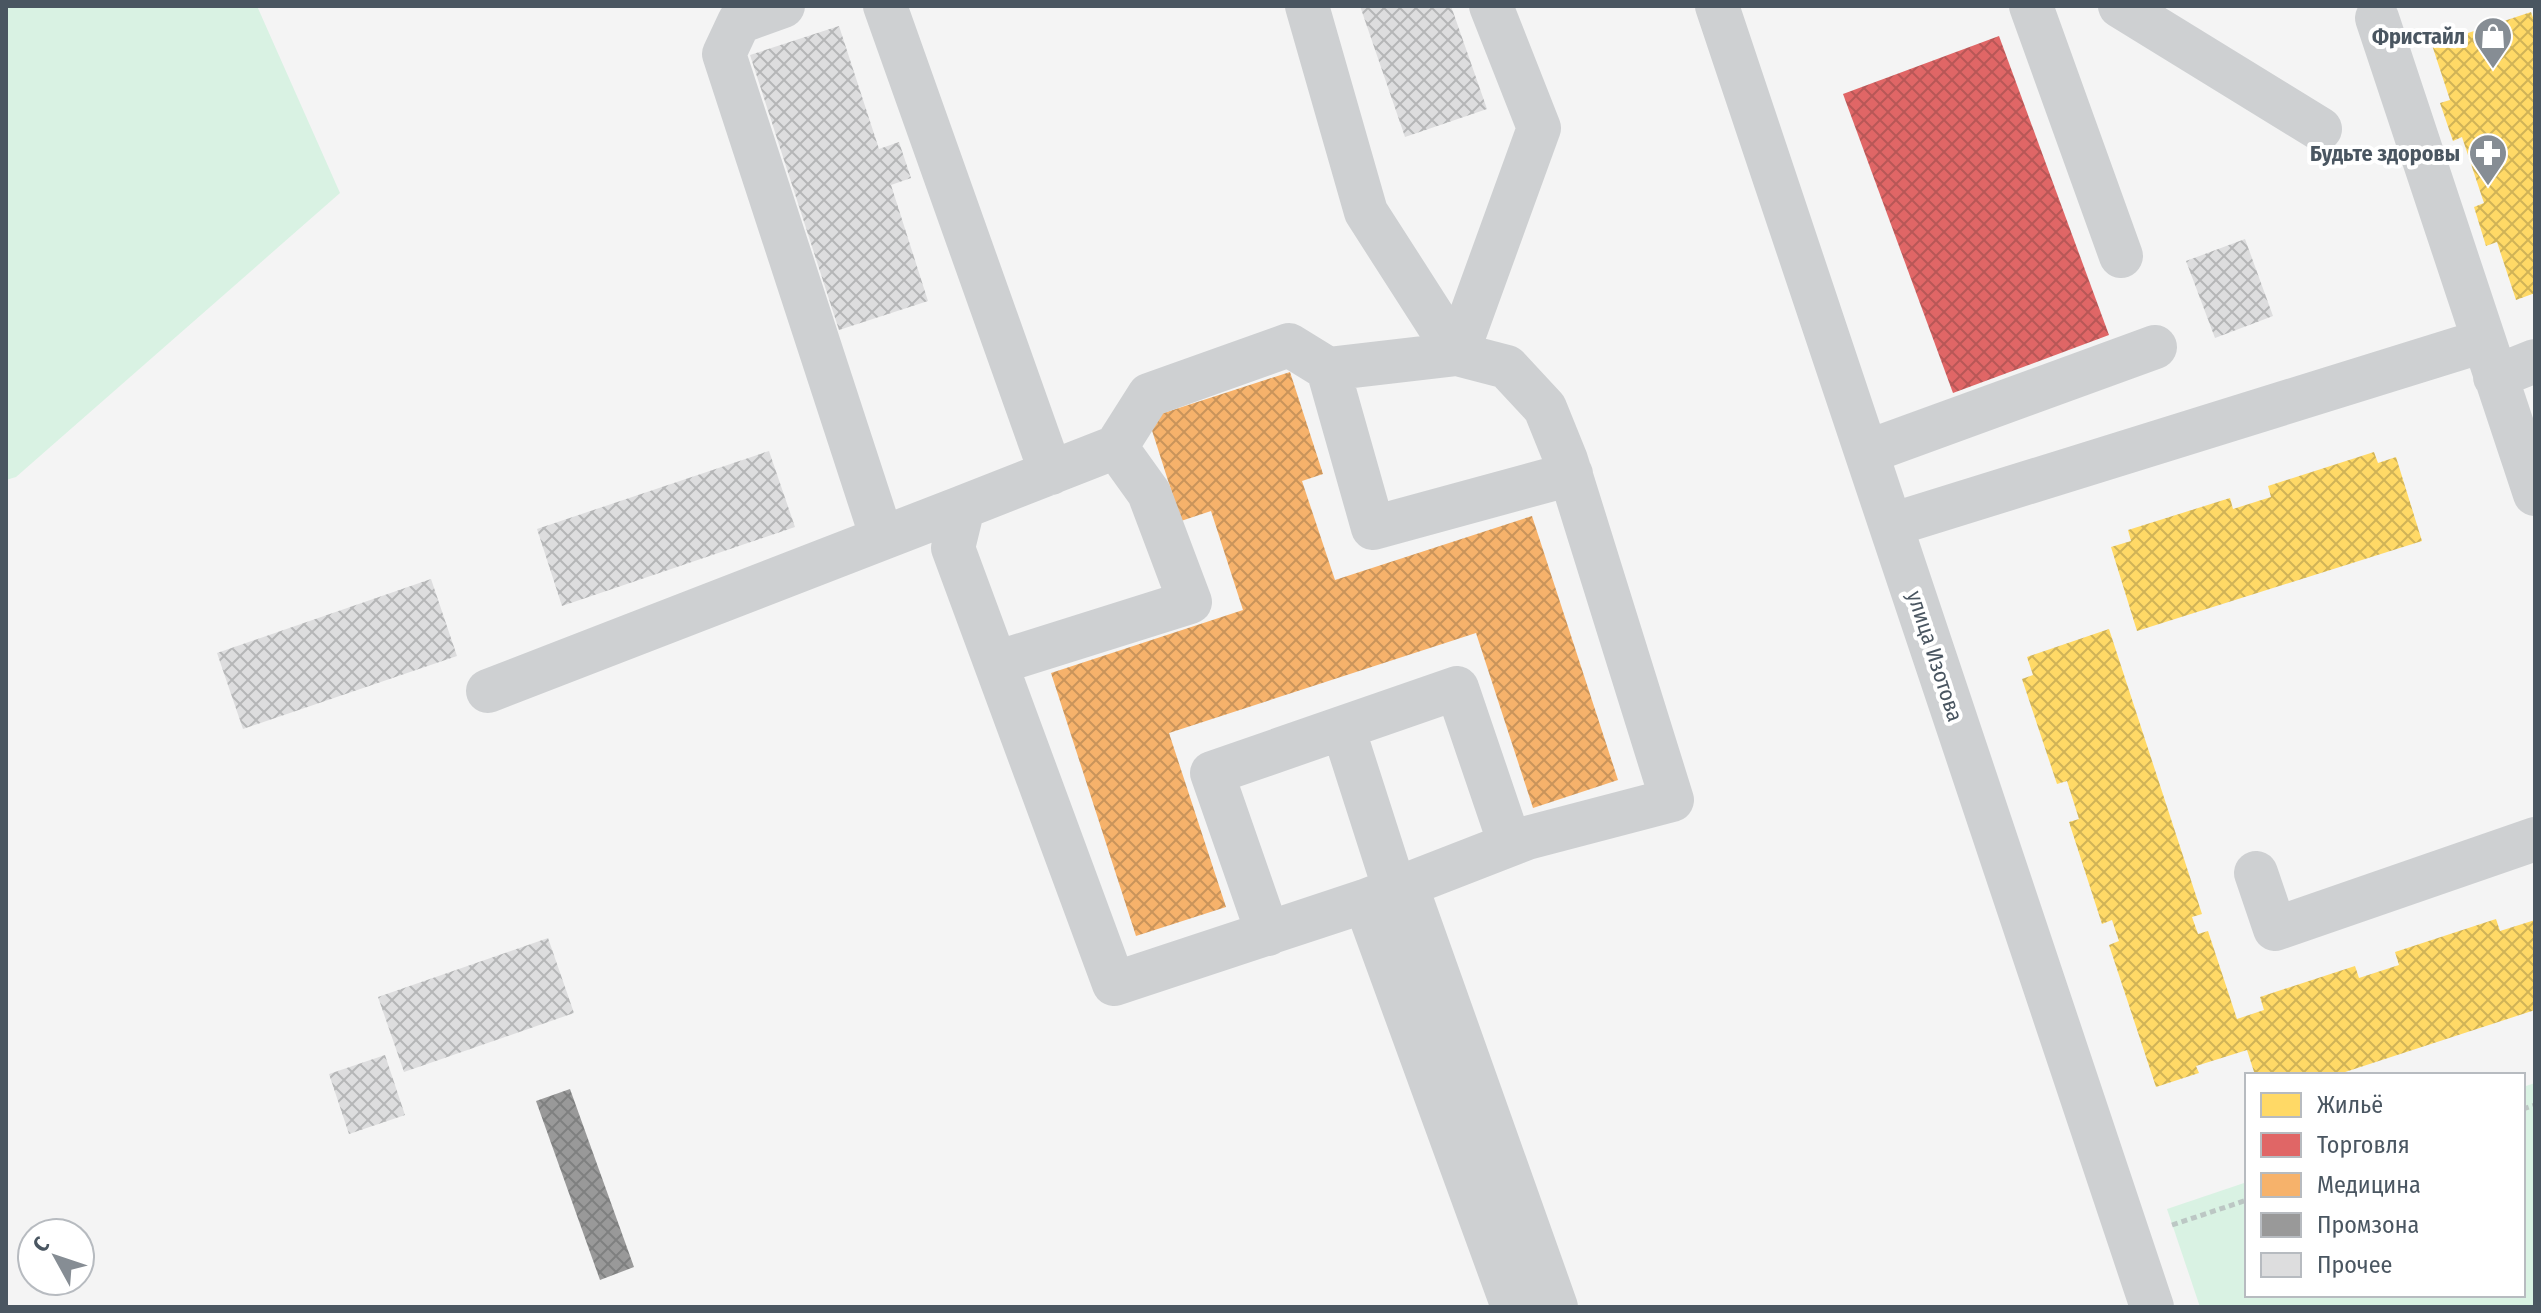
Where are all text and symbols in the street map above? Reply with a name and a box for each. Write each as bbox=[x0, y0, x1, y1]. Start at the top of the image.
shop icon: Фристайл bbox=[2472, 15, 2514, 70]
place label: Фристайл bbox=[2372, 23, 2465, 50]
pharmacy icon: Будьте здоровы bbox=[2467, 132, 2509, 187]
place label: Будьте здоровы bbox=[2310, 140, 2460, 167]
street label: улица Изотова bbox=[1901, 587, 1969, 725]
legend bbox=[2245, 1073, 2525, 1297]
text: Жильё bbox=[2317, 1091, 2383, 1119]
text: Торговля bbox=[2317, 1131, 2410, 1159]
text: Медицина bbox=[2317, 1171, 2421, 1199]
text: Промзона bbox=[2317, 1211, 2419, 1239]
north arrow bbox=[16, 1217, 96, 1297]
text: С bbox=[27, 1231, 55, 1258]
text: Прочее bbox=[2317, 1251, 2392, 1279]

